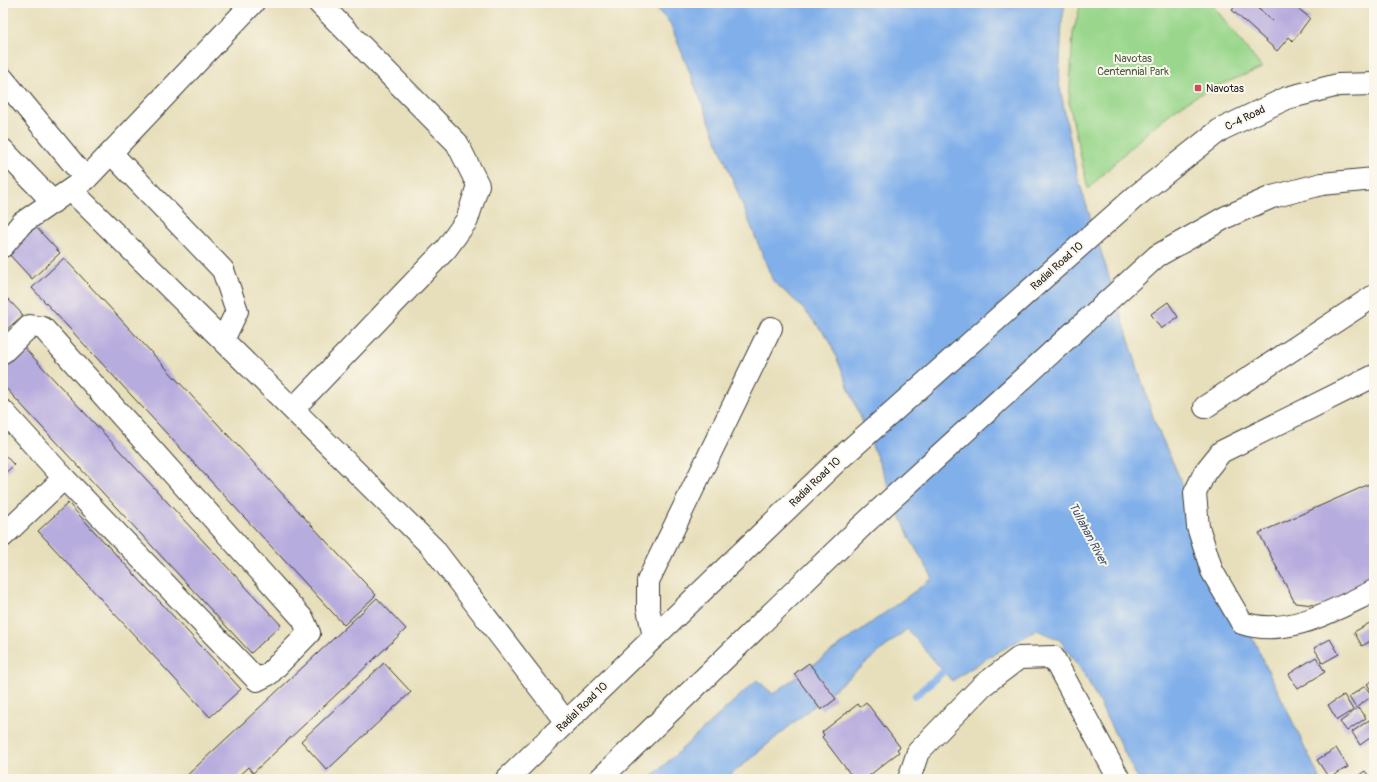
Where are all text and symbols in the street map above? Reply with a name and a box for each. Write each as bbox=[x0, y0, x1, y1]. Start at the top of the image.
park label: Navotas Centennial Park bbox=[1097, 52, 1169, 78]
place label: Navotas bbox=[1206, 82, 1244, 95]
marker: Navotas bbox=[1193, 83, 1203, 93]
street label: C-4 Road bbox=[1223, 103, 1267, 133]
street label: Radial Road 10 bbox=[1028, 239, 1086, 293]
street label: Radial Road 10 bbox=[787, 454, 843, 510]
water label: Tullahan River bbox=[1065, 500, 1112, 569]
street label: Radial Road 10 bbox=[554, 679, 610, 735]

